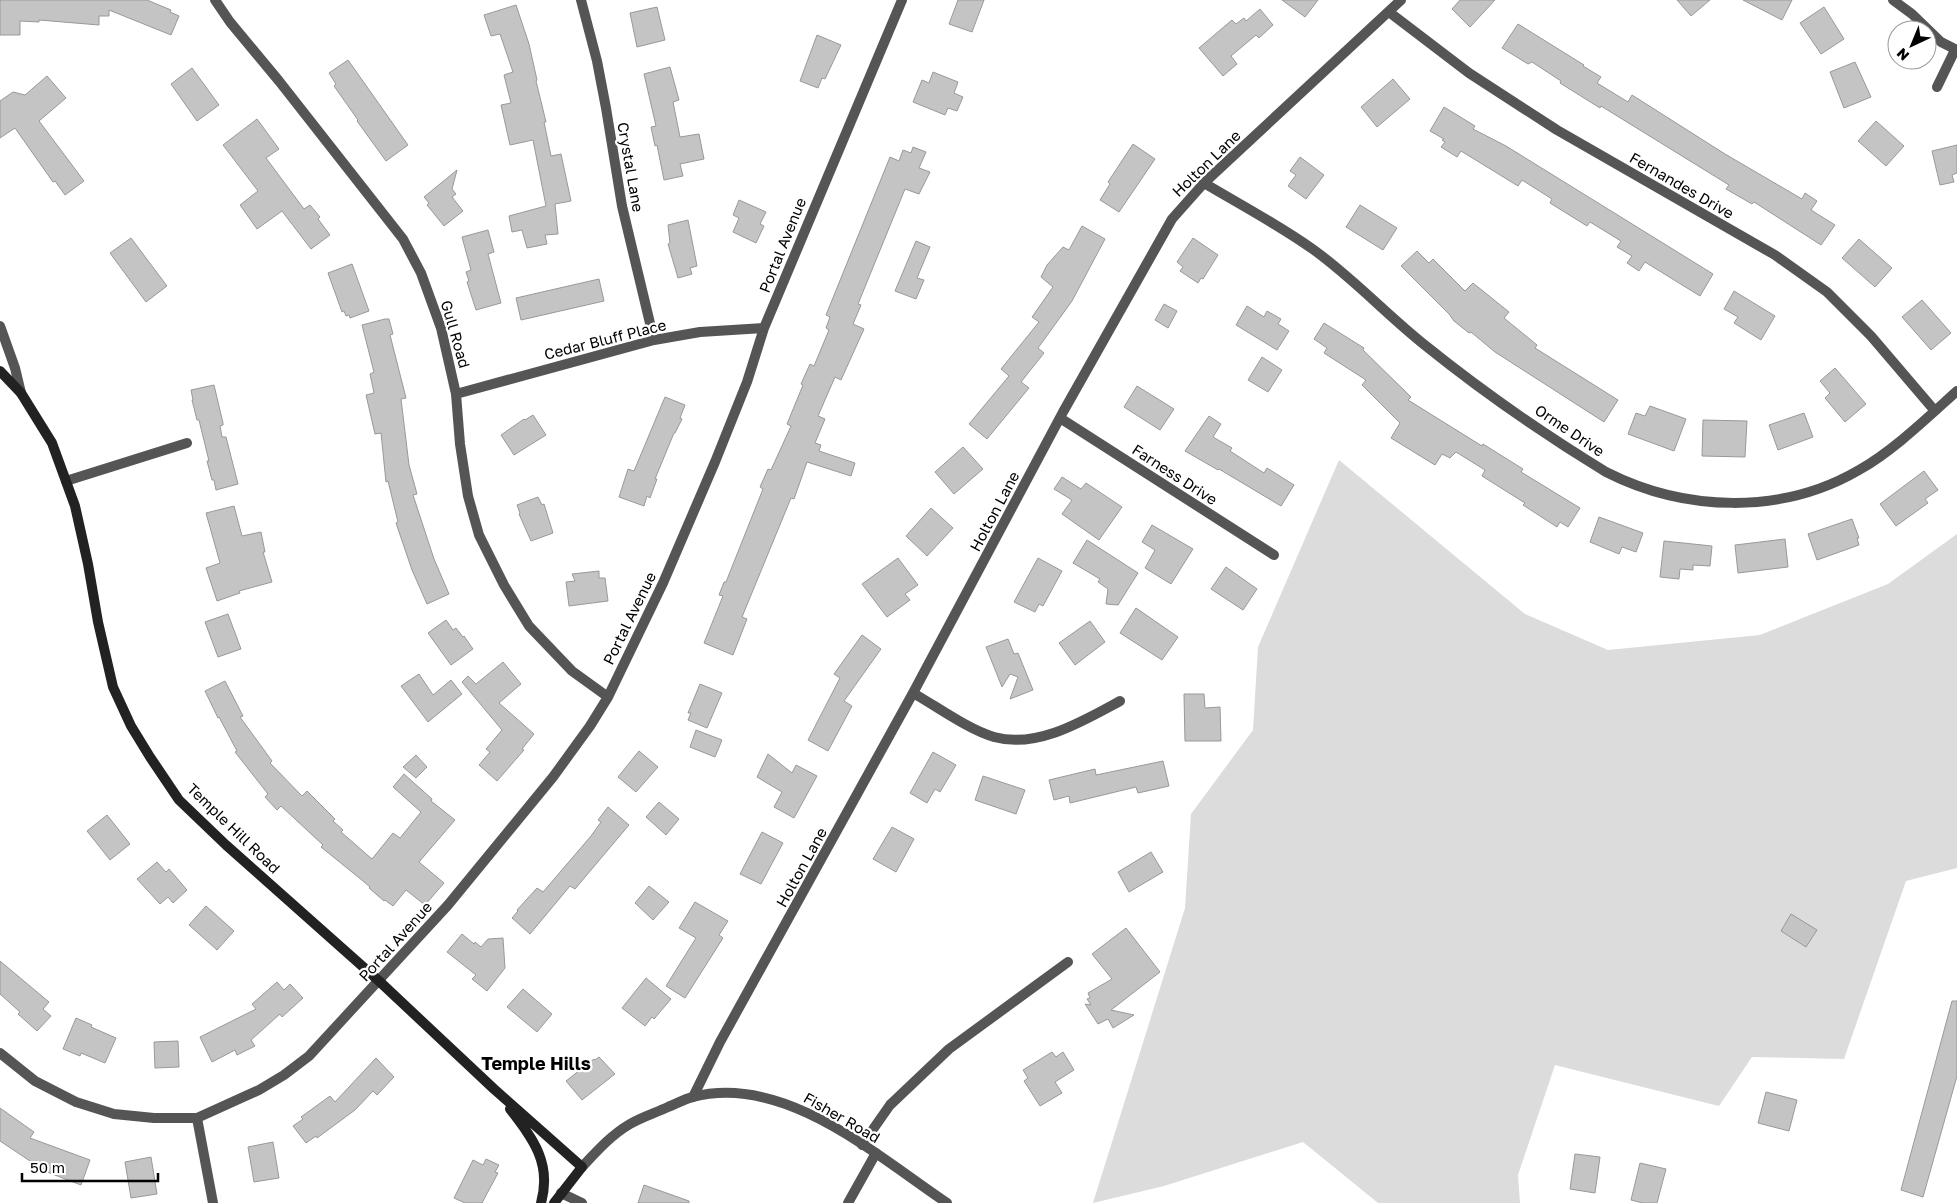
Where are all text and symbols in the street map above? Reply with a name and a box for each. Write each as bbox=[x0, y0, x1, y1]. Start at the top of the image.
north arrow bbox=[1887, 20, 1937, 70]
text: N bbox=[1893, 45, 1912, 65]
street label: Crystal Lane bbox=[614, 121, 648, 214]
street label: Holton Lane bbox=[1168, 126, 1244, 200]
street label: Fernandes Drive bbox=[1627, 148, 1737, 222]
street label: Portal Avenue bbox=[755, 195, 809, 295]
street label: Gull Road bbox=[438, 298, 474, 370]
street label: Cedar Bluff Place bbox=[542, 315, 668, 363]
street label: Orme Drive bbox=[1532, 400, 1608, 460]
street label: Farness Drive bbox=[1129, 440, 1221, 508]
street label: Holton Lane bbox=[965, 468, 1023, 554]
street label: Portal Avenue bbox=[599, 568, 659, 667]
street label: Temple Hill Road bbox=[184, 779, 284, 877]
street label: Holton Lane bbox=[772, 824, 830, 910]
street label: Portal Avenue bbox=[355, 897, 436, 984]
district label: Temple Hills bbox=[481, 1052, 591, 1074]
street label: Fisher Road bbox=[801, 1088, 883, 1146]
scale bar bbox=[22, 1150, 159, 1182]
text: 50 m bbox=[30, 1158, 65, 1176]

